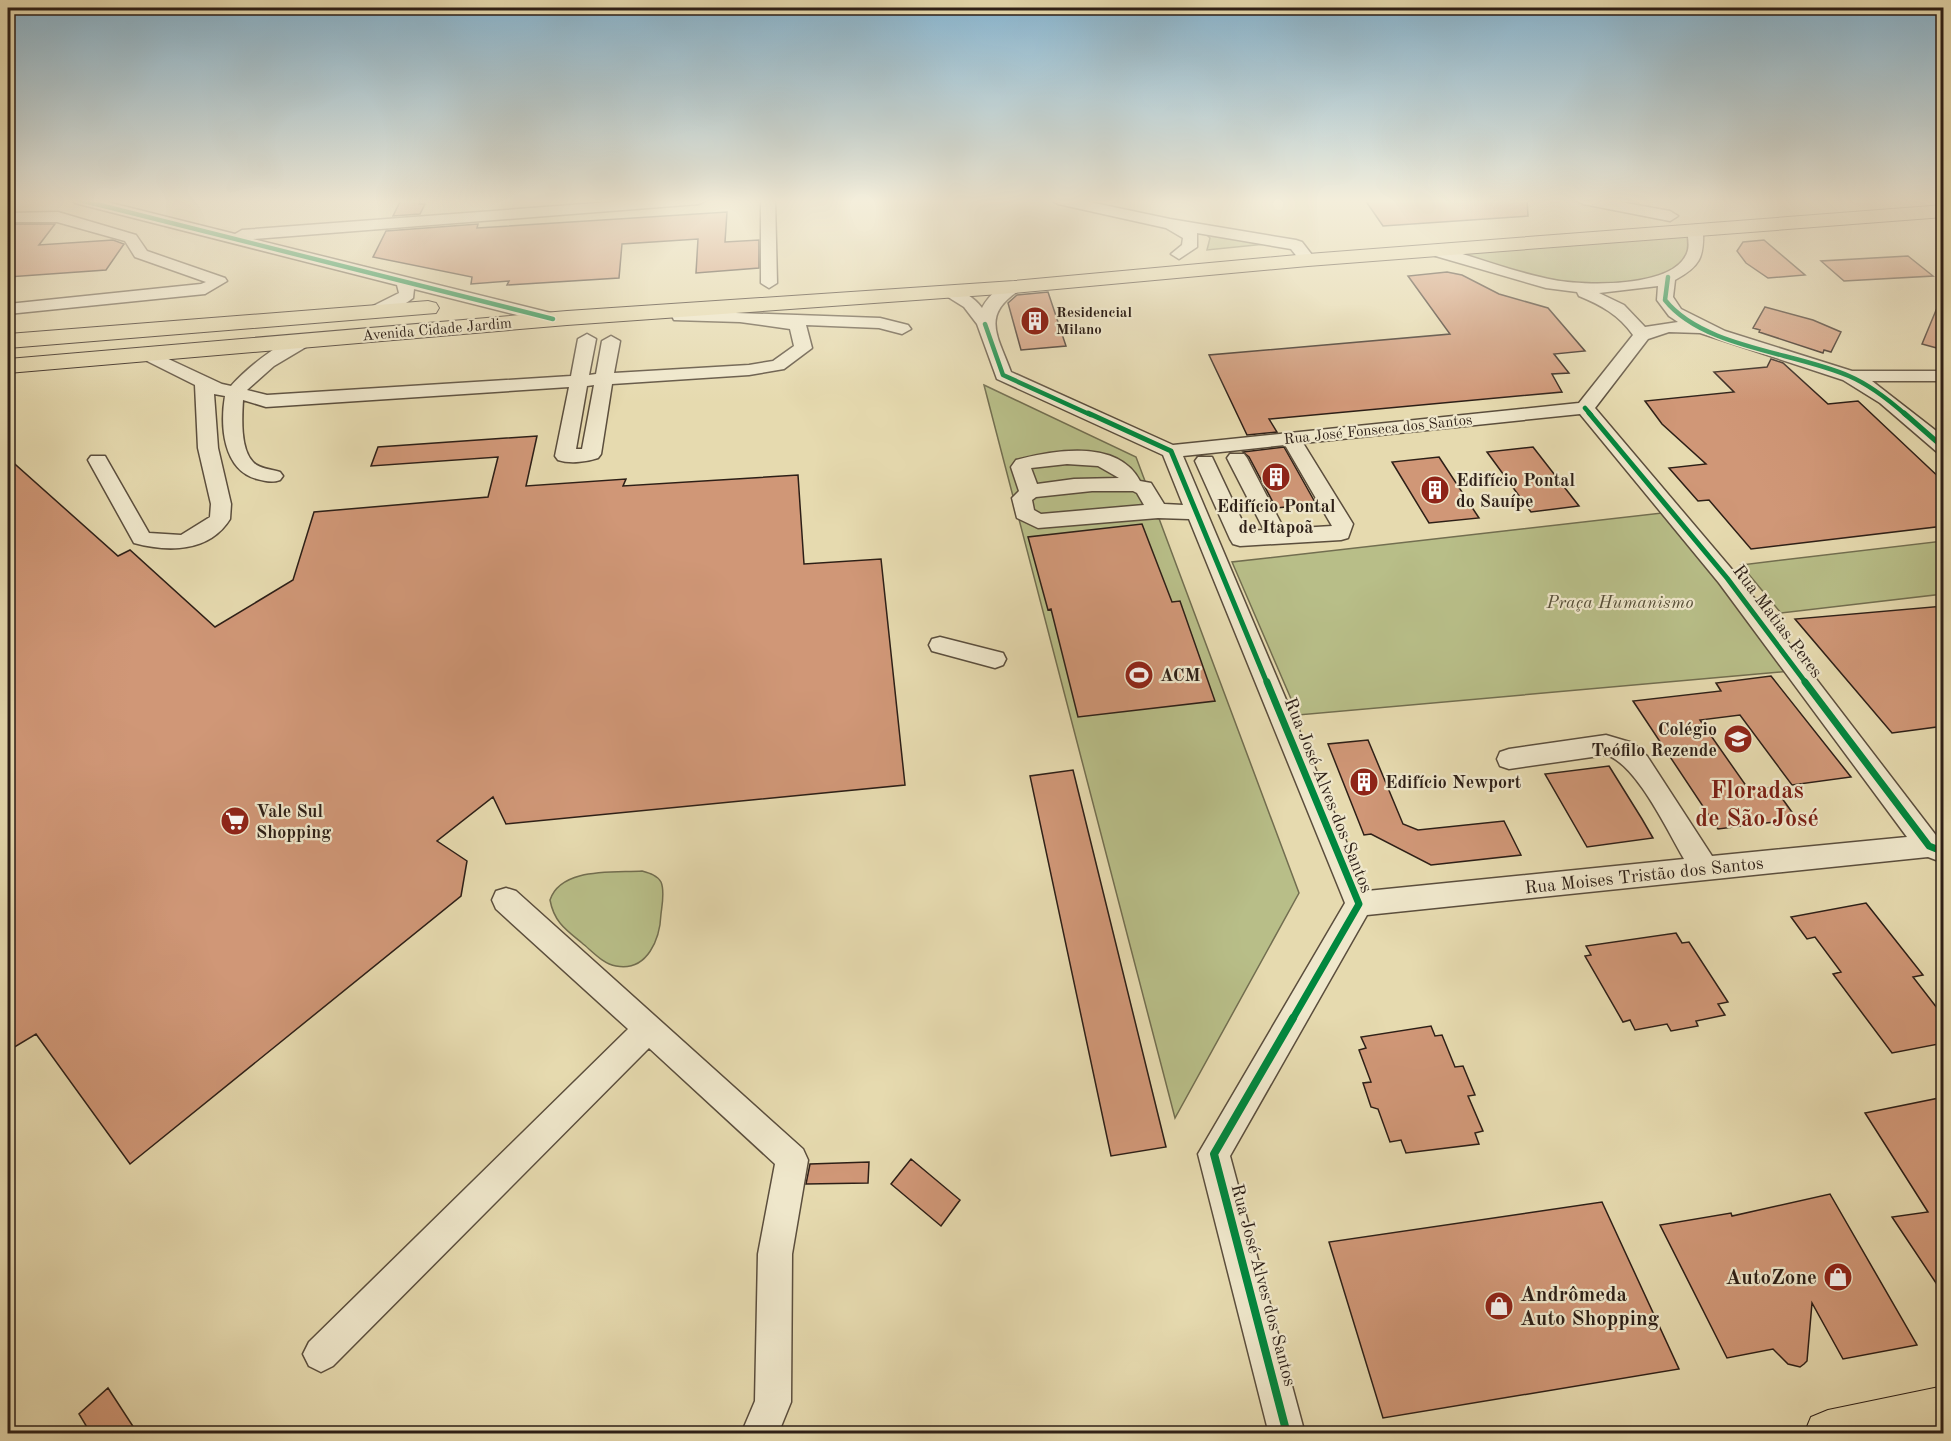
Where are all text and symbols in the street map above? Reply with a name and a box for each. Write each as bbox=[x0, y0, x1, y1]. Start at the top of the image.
building icon: Residencial Milano bbox=[1019, 305, 1051, 337]
place label: Residencial Milano bbox=[1056, 306, 1132, 338]
street label: Avenida Cidade Jardim bbox=[362, 316, 513, 345]
street label: Rua José Fonseca dos Santos bbox=[1283, 413, 1473, 448]
building icon: Edifício Pontal de Itapoã bbox=[1260, 461, 1292, 493]
place label: Edifício Pontal do Sauípe bbox=[1456, 472, 1575, 511]
building icon: Edifício Pontal do Sauípe bbox=[1419, 474, 1451, 506]
place label: Edifício Pontal de Itapoã bbox=[1217, 498, 1336, 537]
street label: Rua Matias Peres bbox=[1729, 562, 1826, 682]
park label: Praça Humanismo bbox=[1545, 594, 1694, 612]
sports icon: ACM bbox=[1123, 659, 1155, 691]
place label: ACM bbox=[1160, 667, 1201, 685]
street label: Rua José Alves dos Santos bbox=[1281, 695, 1376, 896]
place label: Colégio Teófilo Rezende bbox=[1591, 721, 1717, 760]
school or university icon: Colégio Teófilo Rezende bbox=[1722, 723, 1754, 755]
building icon: Edifício Newport bbox=[1348, 766, 1380, 798]
place label: Edifício Newport bbox=[1385, 774, 1522, 792]
district label: Floradas de São José bbox=[1695, 780, 1819, 832]
place label: Vale Sul Shopping bbox=[256, 803, 331, 842]
supermarket icon: Vale Sul Shopping bbox=[219, 805, 251, 837]
street label: Rua Moises Tristão dos Santos bbox=[1524, 854, 1765, 898]
street label: Rua José Alves dos Santos bbox=[1227, 1182, 1299, 1389]
shop icon: AutoZone bbox=[1822, 1261, 1854, 1293]
place label: AutoZone bbox=[1726, 1268, 1817, 1289]
place label: Andrômeda Auto Shopping bbox=[1520, 1285, 1660, 1330]
shop icon: Andrômeda Auto Shopping bbox=[1483, 1290, 1515, 1322]

